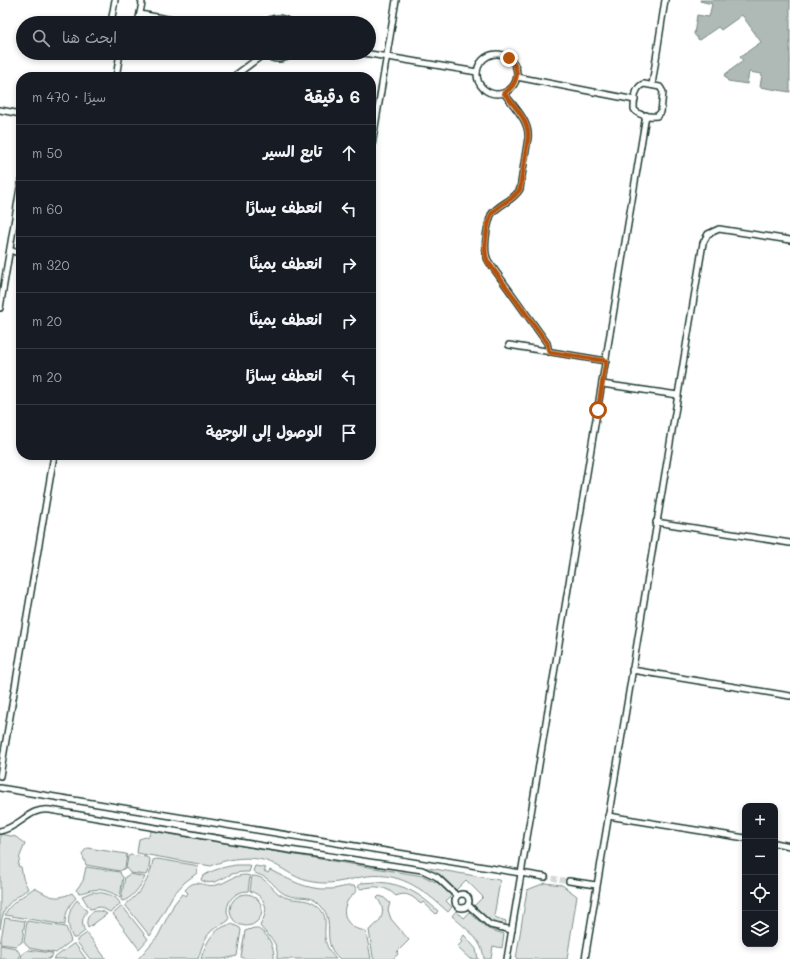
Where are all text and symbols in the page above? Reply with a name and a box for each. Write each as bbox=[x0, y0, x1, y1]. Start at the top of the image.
search box bbox=[16, 16, 376, 60]
icon: search bbox=[30, 27, 52, 49]
text: ابحث هنا bbox=[62, 27, 117, 47]
route end bbox=[500, 49, 518, 67]
text: 6 دقيقة bbox=[304, 85, 360, 107]
text: سيرًا · 470 m bbox=[32, 88, 106, 105]
text: تابع السير bbox=[263, 141, 322, 161]
icon: ahead bbox=[338, 142, 360, 164]
text: 50 m bbox=[32, 144, 62, 161]
text: انعطف يسارًا bbox=[246, 197, 322, 217]
icon: left bbox=[338, 198, 360, 220]
text: 60 m bbox=[32, 200, 62, 217]
text: انعطف يمينًا bbox=[250, 253, 322, 273]
icon: right bbox=[338, 254, 360, 276]
text: 320 m bbox=[32, 256, 69, 273]
text: انعطف يمينًا bbox=[250, 309, 322, 329]
icon: right bbox=[338, 310, 360, 332]
text: 20 m bbox=[32, 312, 62, 329]
text: انعطف يسارًا bbox=[246, 365, 322, 385]
icon: left bbox=[338, 366, 360, 388]
text: 20 m bbox=[32, 368, 62, 385]
route start bbox=[589, 401, 607, 419]
text: الوصول إلى الوجهة bbox=[206, 421, 322, 441]
icon: arrive bbox=[338, 422, 360, 444]
map controls bbox=[742, 803, 778, 947]
button: + bbox=[742, 803, 778, 839]
button: − bbox=[742, 839, 778, 875]
button: locate bbox=[742, 875, 778, 911]
button: layers bbox=[742, 911, 778, 947]

